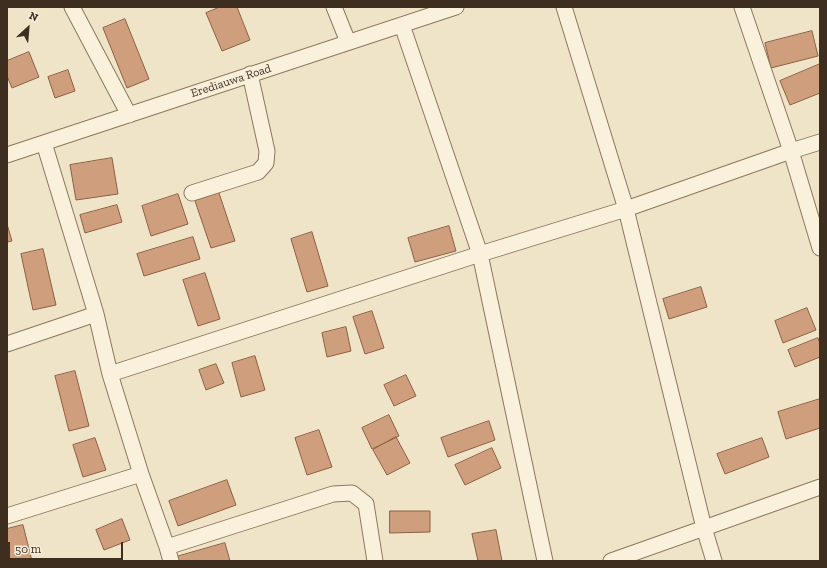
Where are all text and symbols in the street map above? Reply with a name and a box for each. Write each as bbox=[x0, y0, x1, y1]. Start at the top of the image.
north arrow bbox=[8, 8, 48, 48]
text: N bbox=[27, 9, 40, 24]
street label: Erediauwa Road bbox=[189, 61, 273, 101]
scale bar bbox=[10, 534, 125, 560]
text: 50 m bbox=[15, 542, 41, 556]

